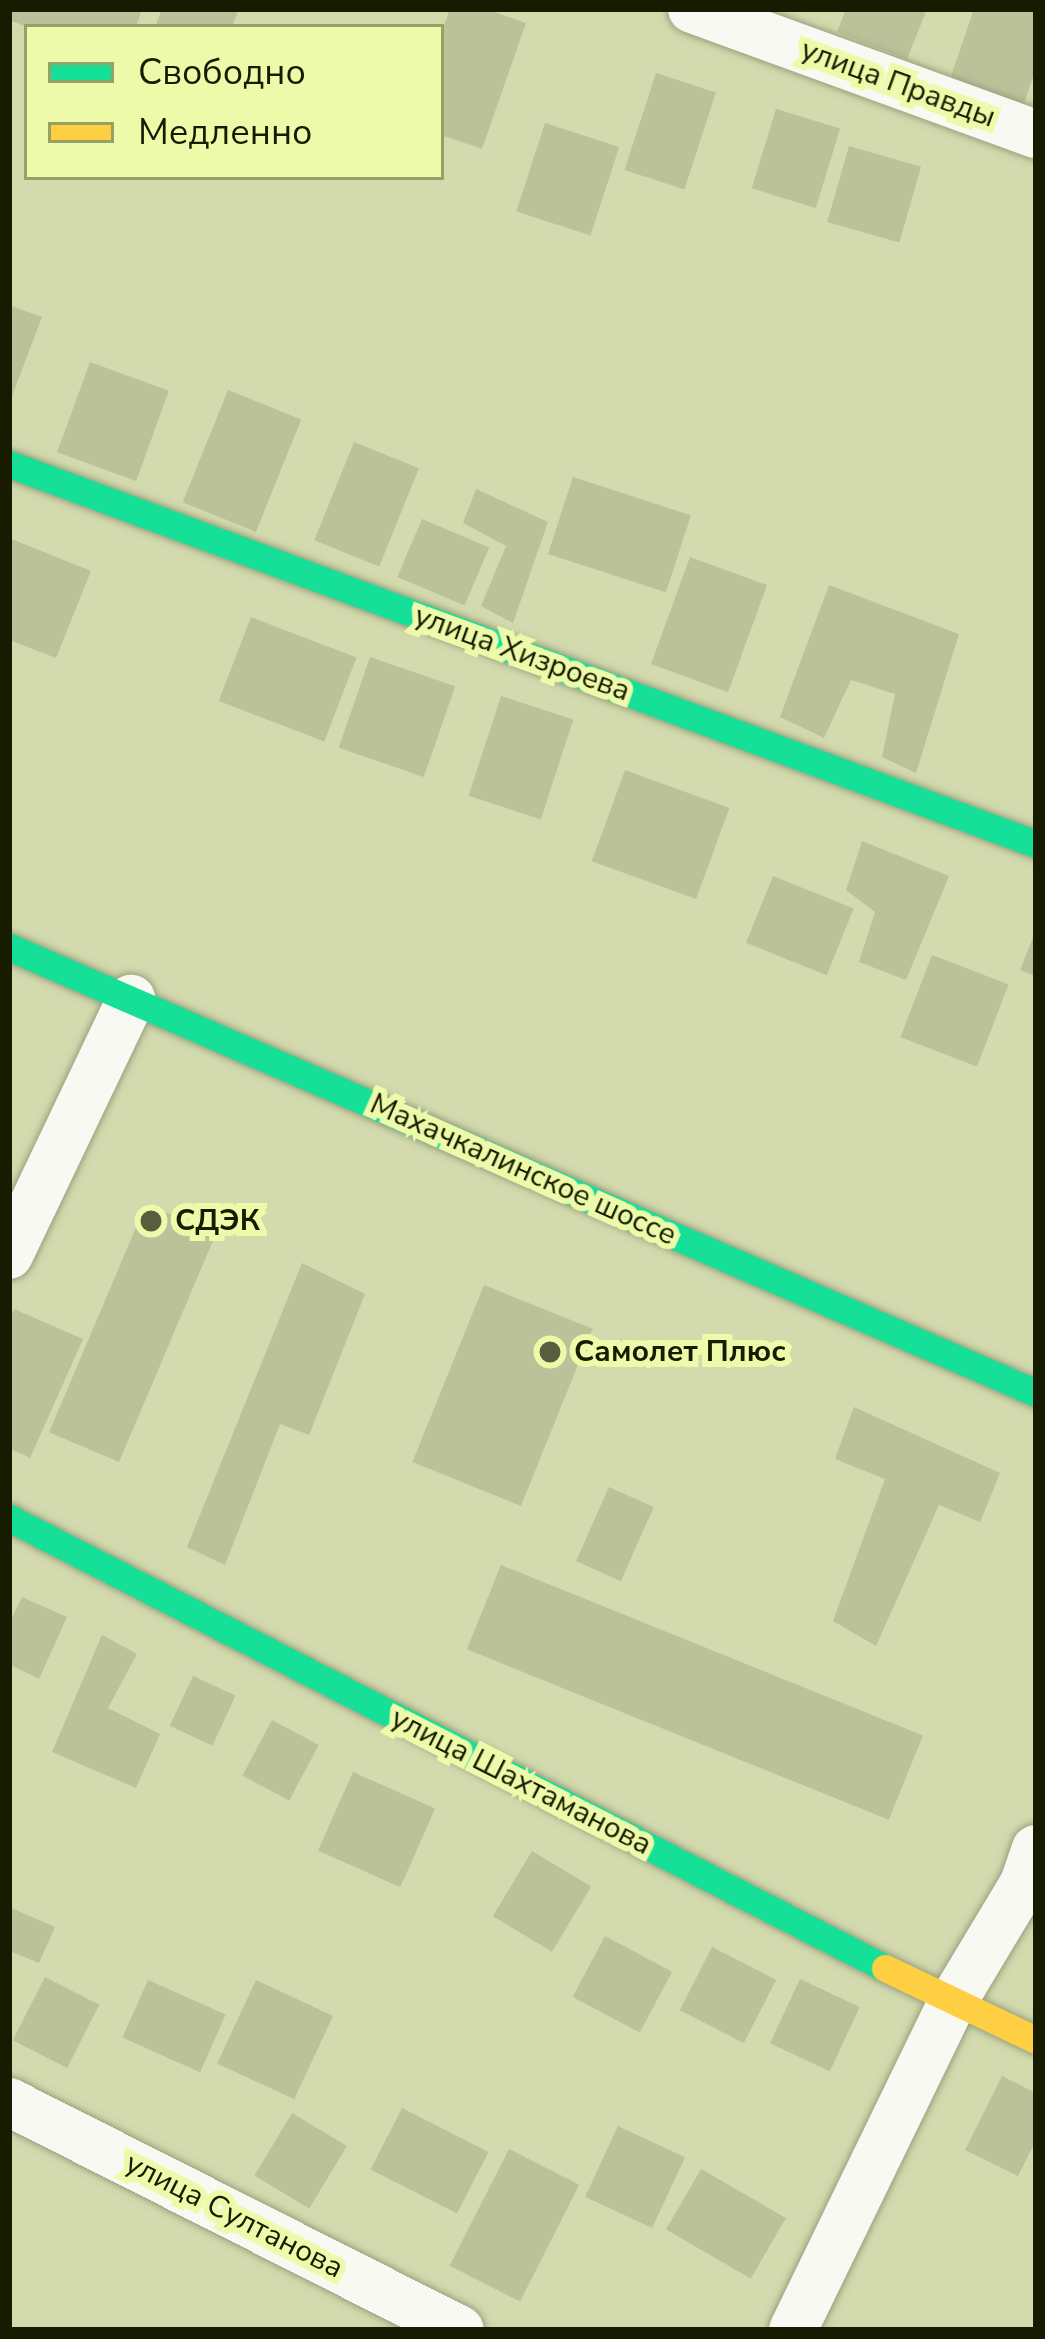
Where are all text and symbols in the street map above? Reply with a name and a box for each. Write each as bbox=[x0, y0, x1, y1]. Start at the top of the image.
legend bbox=[24, 24, 444, 180]
street label: улица Правды bbox=[796, 32, 1000, 136]
text: Свободно bbox=[138, 48, 306, 97]
text: Медленно bbox=[138, 108, 312, 157]
street label: улица Хизроева bbox=[409, 598, 635, 710]
street label: Махачкалинское шоссе bbox=[364, 1086, 682, 1254]
place label: СДЭК bbox=[175, 1203, 260, 1239]
marker: СДЭК bbox=[138, 1208, 164, 1234]
place label: Самолет Плюс bbox=[574, 1334, 786, 1370]
marker: Самолет Плюс bbox=[537, 1339, 563, 1365]
street label: улица Шахтаманова bbox=[385, 1701, 657, 1863]
street label: улица Султанова bbox=[119, 2146, 349, 2286]

